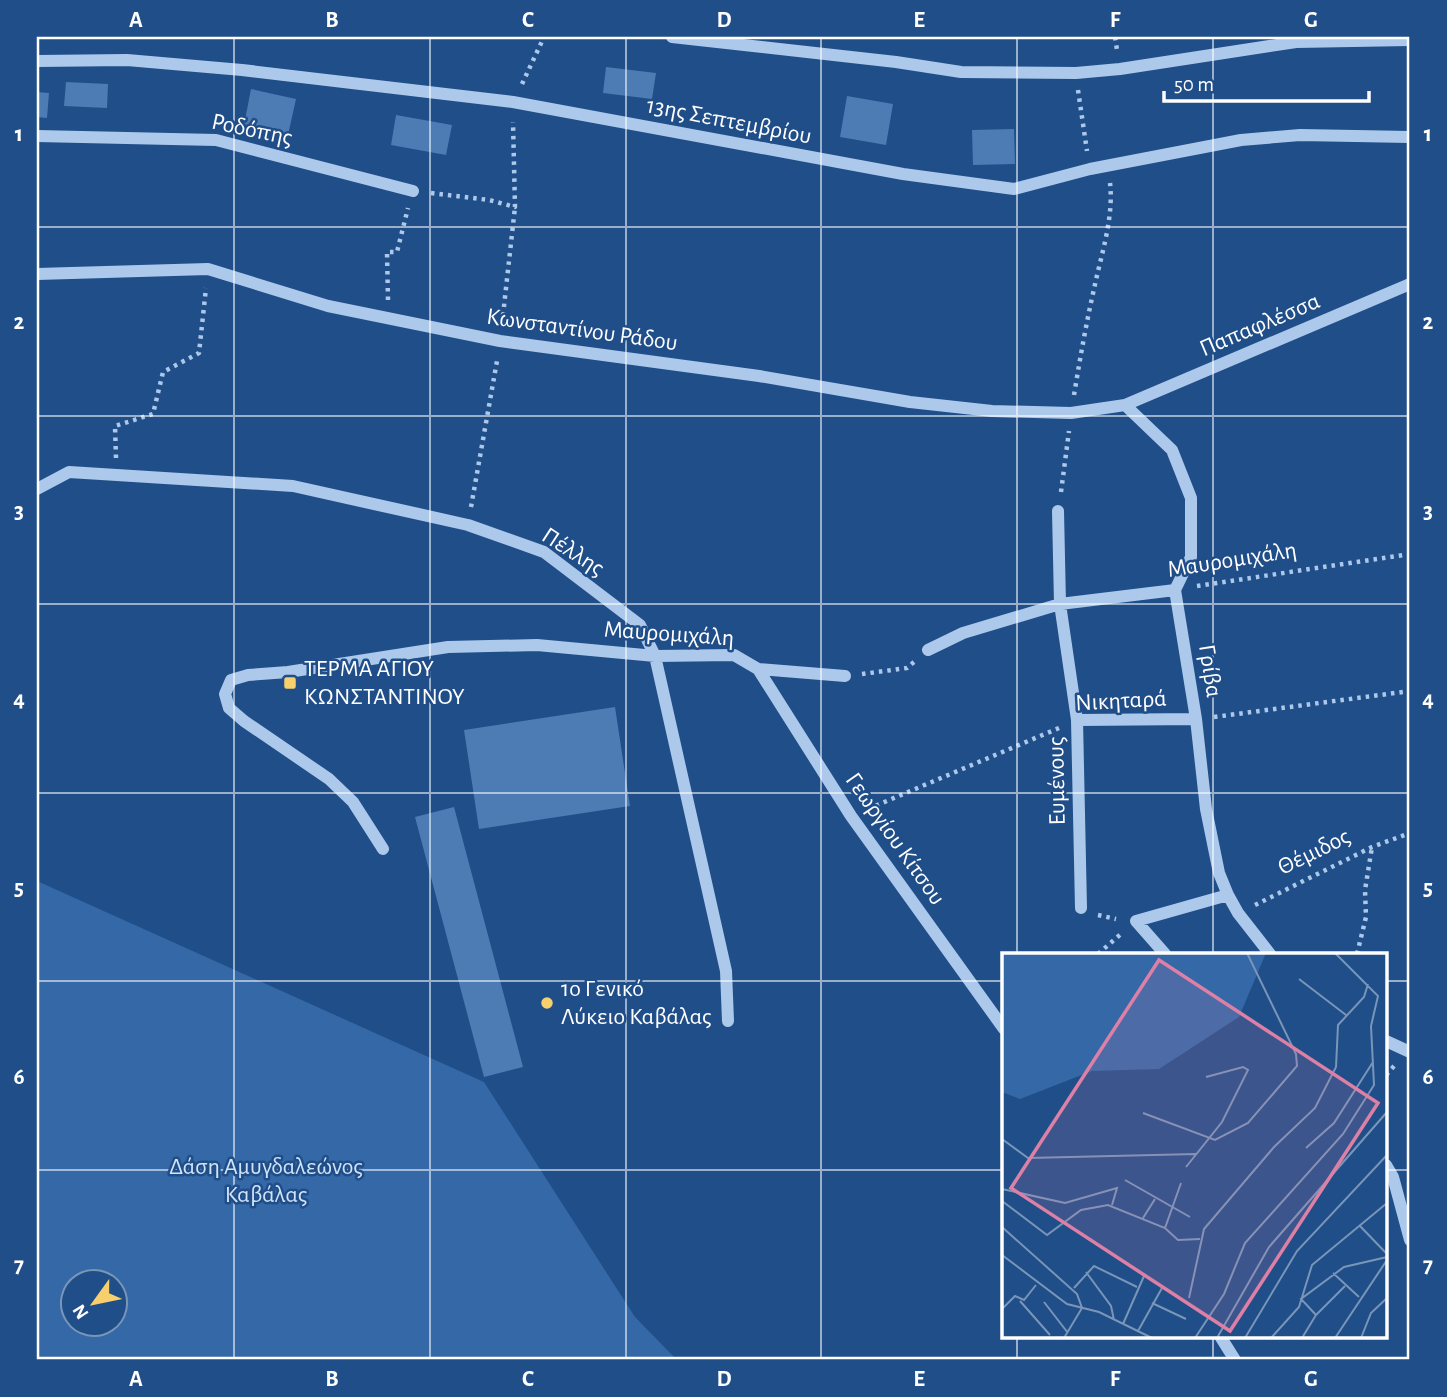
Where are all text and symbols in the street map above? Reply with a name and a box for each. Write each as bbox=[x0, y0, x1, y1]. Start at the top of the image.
text: A bbox=[129, 9, 143, 32]
text: B bbox=[325, 9, 339, 32]
text: C bbox=[522, 9, 534, 32]
text: D bbox=[716, 9, 732, 32]
text: E bbox=[913, 9, 925, 32]
text: F bbox=[1110, 9, 1121, 32]
text: G bbox=[1304, 9, 1318, 32]
scale bar bbox=[1164, 60, 1368, 104]
text: 50 m bbox=[1174, 74, 1214, 95]
street label: 13ης Σεπτεμβρίου bbox=[645, 93, 813, 149]
street label: Ροδόπης bbox=[209, 110, 295, 150]
text: 1 bbox=[15, 123, 23, 146]
text: 1 bbox=[1424, 123, 1432, 146]
street label: Παπαφλέσσα bbox=[1196, 289, 1324, 361]
street label: Κωνσταντίνου Ράδου bbox=[485, 305, 679, 355]
text: 2 bbox=[14, 311, 25, 334]
text: 2 bbox=[1423, 311, 1434, 334]
text: 3 bbox=[14, 500, 24, 523]
text: 3 bbox=[1423, 500, 1433, 523]
street label: Πέλλης bbox=[538, 523, 608, 581]
street label: Μαυρομιχάλη bbox=[1166, 538, 1298, 582]
street label: Μαυρομιχάλη bbox=[603, 617, 735, 651]
street label: Γρίβα bbox=[1194, 643, 1226, 699]
place label: ΤΕΡΜΑ ΑΓΙΟΥ ΚΩΝΣΤΑΝΤΙΝΟΥ bbox=[304, 657, 465, 709]
marker: ΤΕΡΜΑ ΑΓΙΟΥ ΚΩΝΣΤΑΝΤΙΝΟΥ bbox=[282, 675, 298, 691]
street label: Νικηταρά bbox=[1075, 687, 1167, 715]
text: 4 bbox=[13, 688, 25, 711]
text: 4 bbox=[1422, 688, 1434, 711]
street label: Ευμένους bbox=[1044, 736, 1070, 826]
street label: Γεωργίου Κίτσου bbox=[841, 768, 949, 910]
street label: Θέμιδος bbox=[1274, 824, 1354, 880]
text: 5 bbox=[14, 877, 24, 900]
text: 5 bbox=[1423, 877, 1433, 900]
inset map bbox=[1002, 953, 1388, 1338]
place label: 1ο Γενικό Λύκειο Καβάλας bbox=[561, 977, 712, 1029]
marker: 1ο Γενικό Λύκειο Καβάλας bbox=[539, 995, 555, 1011]
text: 6 bbox=[13, 1066, 25, 1089]
text: 6 bbox=[1422, 1066, 1434, 1089]
park label: Δάση Αμυγδαλεώνος Καβάλας bbox=[169, 1155, 363, 1207]
text: 7 bbox=[14, 1254, 24, 1277]
text: 7 bbox=[1423, 1254, 1433, 1277]
north arrow bbox=[60, 1268, 130, 1338]
text: N bbox=[69, 1301, 93, 1322]
text: A bbox=[129, 1368, 143, 1391]
text: B bbox=[325, 1368, 339, 1391]
text: C bbox=[522, 1368, 534, 1391]
text: D bbox=[716, 1368, 732, 1391]
text: E bbox=[913, 1368, 925, 1391]
text: F bbox=[1110, 1368, 1121, 1391]
text: G bbox=[1304, 1368, 1318, 1391]

